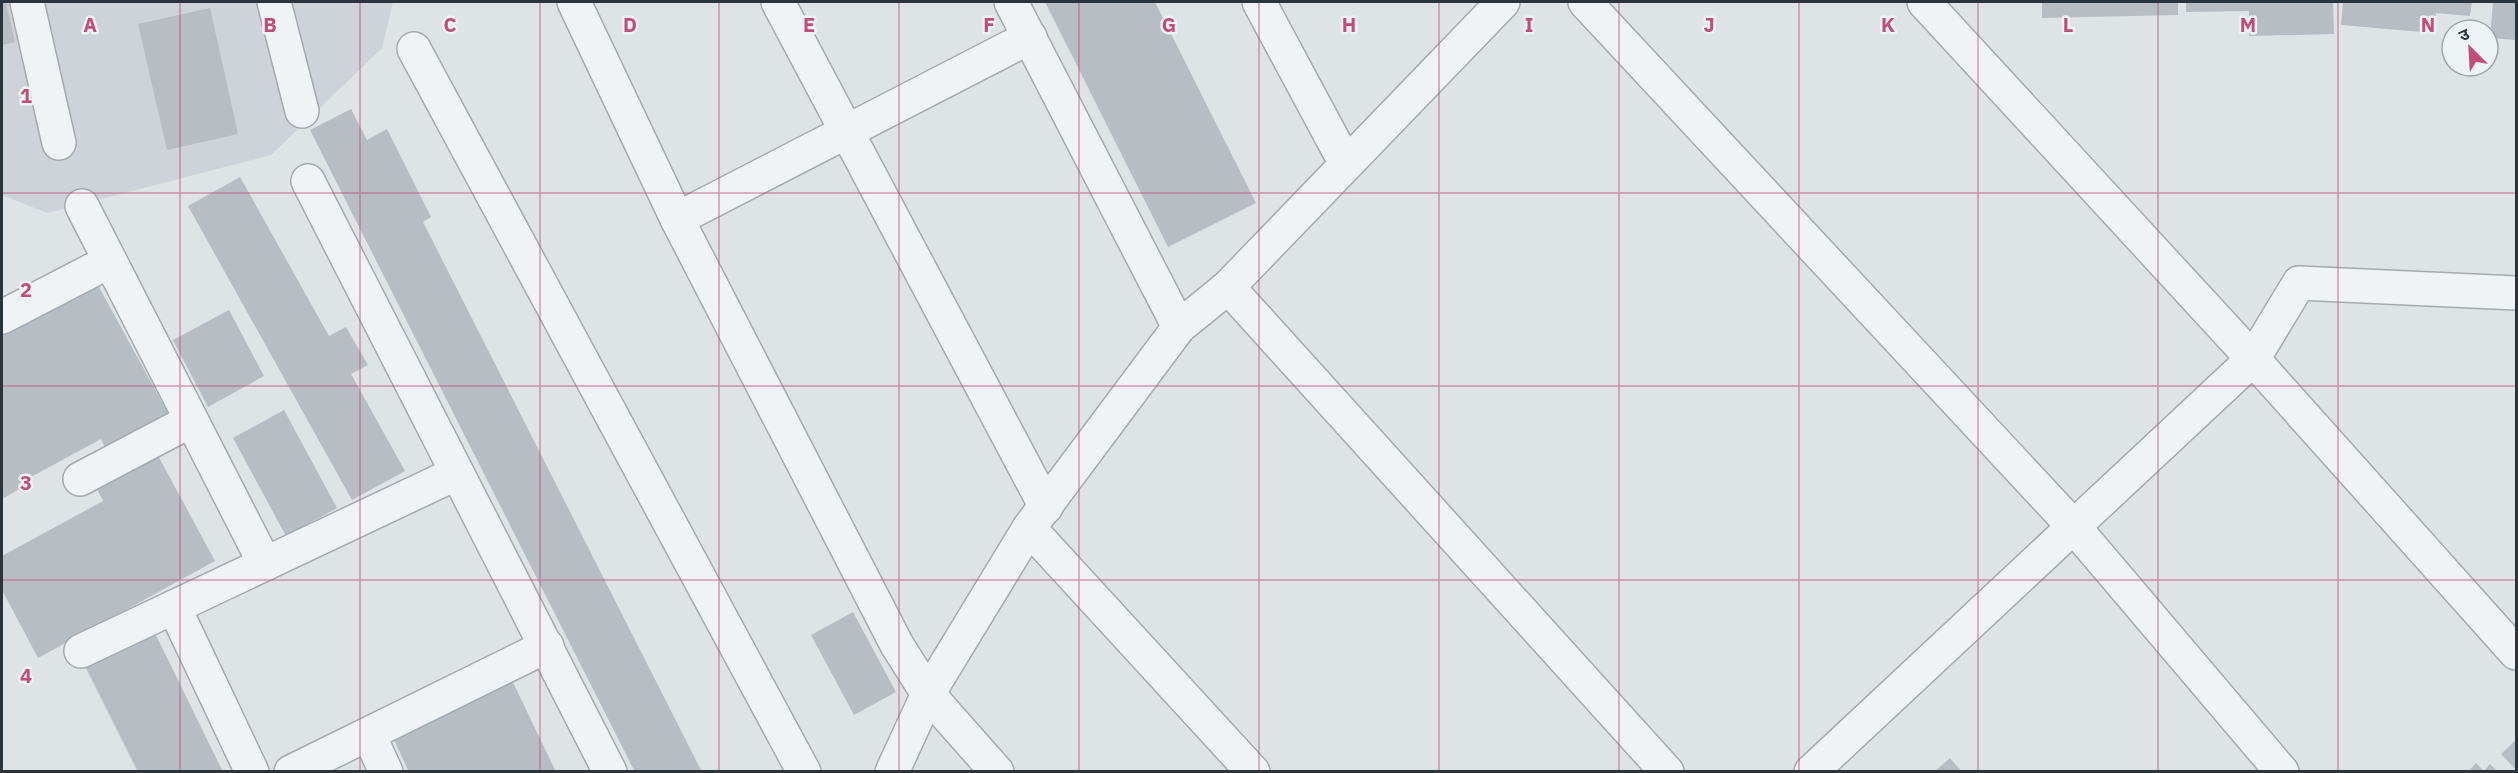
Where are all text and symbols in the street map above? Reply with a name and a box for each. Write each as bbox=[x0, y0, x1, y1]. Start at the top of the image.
text: A bbox=[83, 11, 97, 38]
text: B bbox=[263, 11, 277, 38]
text: C bbox=[443, 11, 457, 38]
text: D bbox=[623, 11, 637, 38]
text: E bbox=[803, 11, 815, 38]
text: F bbox=[983, 11, 995, 38]
text: G bbox=[1162, 11, 1176, 38]
text: H bbox=[1342, 11, 1356, 38]
text: I bbox=[1525, 11, 1533, 38]
text: J bbox=[1703, 11, 1715, 38]
text: K bbox=[1881, 11, 1895, 38]
text: L bbox=[2063, 11, 2073, 38]
text: M bbox=[2240, 11, 2256, 38]
text: N bbox=[2421, 11, 2435, 38]
north arrow bbox=[2440, 18, 2500, 78]
text: उ bbox=[2456, 23, 2473, 45]
text: 1 bbox=[20, 82, 32, 109]
text: 2 bbox=[20, 276, 32, 303]
text: 3 bbox=[20, 469, 32, 496]
text: 4 bbox=[20, 662, 32, 689]

